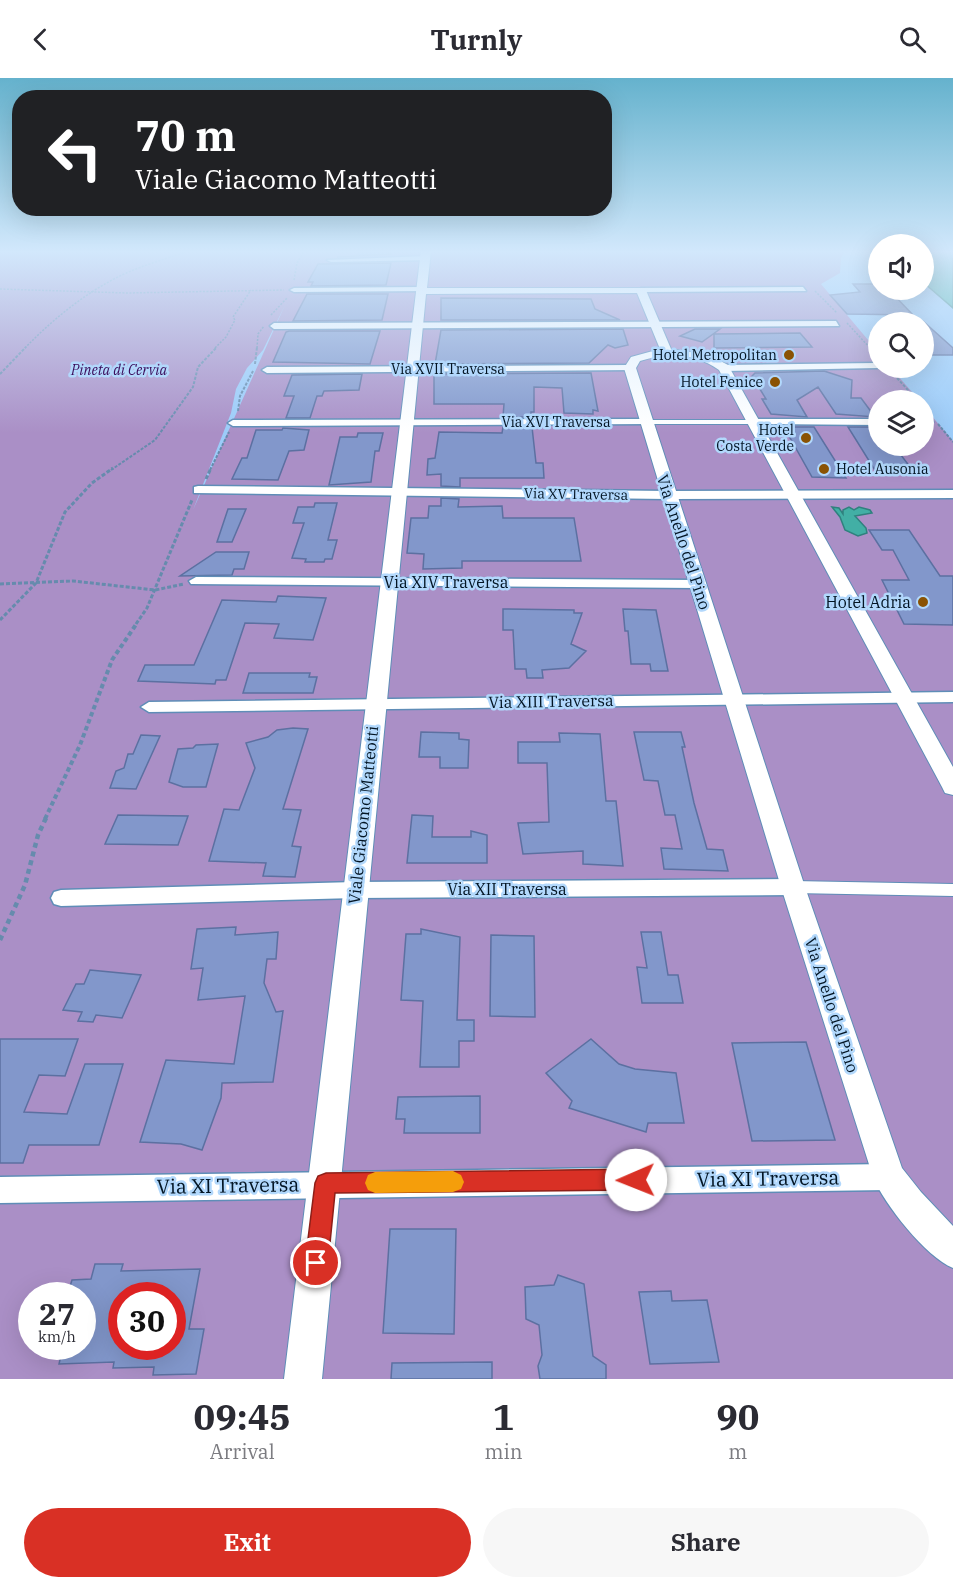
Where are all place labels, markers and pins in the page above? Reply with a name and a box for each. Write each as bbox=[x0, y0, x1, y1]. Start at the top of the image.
place label: Hotel Metropolitan bbox=[653, 346, 777, 364]
marker: Hotel Metropolitan bbox=[782, 348, 796, 362]
place label: Hotel Fenice bbox=[681, 373, 763, 391]
marker: Hotel Fenice bbox=[768, 375, 782, 389]
place label: Hotel Costa Verde bbox=[716, 421, 794, 455]
marker: Hotel Costa Verde bbox=[799, 431, 813, 445]
place label: Hotel Ausonia bbox=[836, 460, 929, 478]
marker: Hotel Ausonia bbox=[817, 462, 831, 476]
place label: Hotel Adria bbox=[825, 592, 911, 612]
marker: Hotel Adria bbox=[916, 595, 930, 609]
pin bbox=[290, 1237, 341, 1288]

